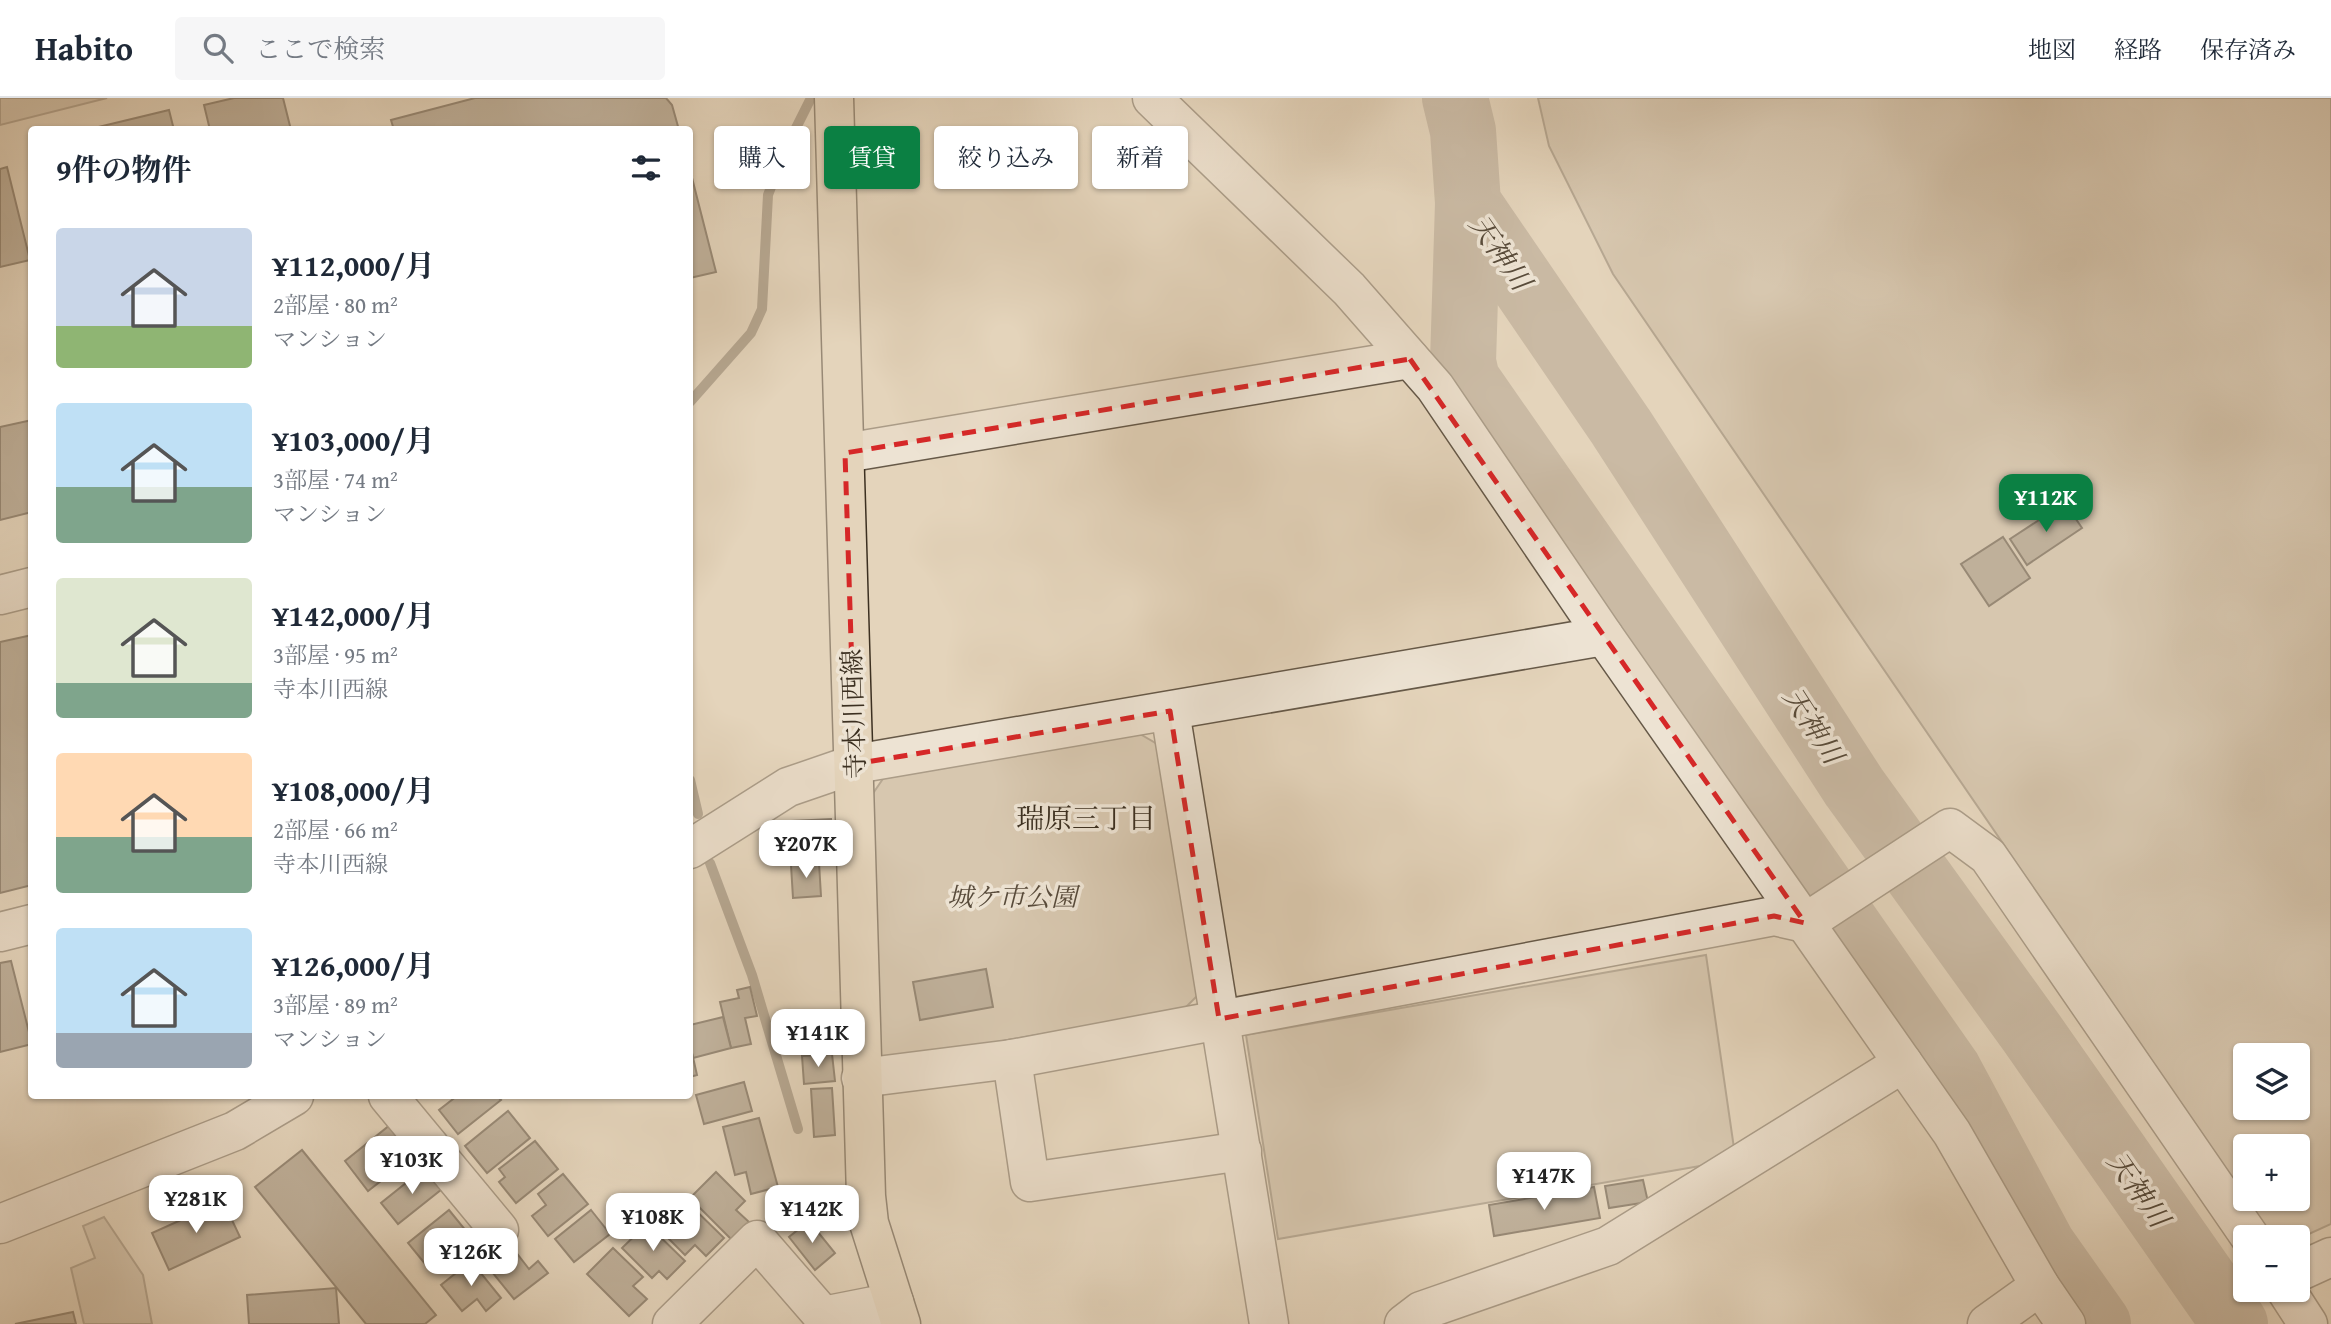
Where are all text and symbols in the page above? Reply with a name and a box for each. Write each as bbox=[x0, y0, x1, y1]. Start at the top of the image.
search box bbox=[175, 17, 665, 80]
text: Habito bbox=[35, 24, 133, 72]
icon: search bbox=[199, 29, 237, 67]
text: ここで検索 bbox=[255, 29, 385, 68]
text: 地図 bbox=[2028, 32, 2076, 67]
text: 経路 bbox=[2114, 32, 2162, 67]
text: 保存済み bbox=[2200, 32, 2296, 67]
chip: 購入 bbox=[714, 126, 810, 189]
chip: 賃貸 bbox=[824, 126, 920, 189]
chip: 絞り込み bbox=[934, 126, 1078, 189]
chip: 新着 bbox=[1092, 126, 1188, 189]
text: 9件の物件 bbox=[56, 147, 192, 191]
icon: filters bbox=[627, 149, 665, 187]
water label: 天神川 bbox=[1460, 206, 1544, 301]
text: ¥112,000/月 bbox=[273, 243, 435, 287]
icon: home bbox=[112, 256, 196, 340]
text: 2部屋 · 80 m² bbox=[273, 288, 398, 321]
text: マンション bbox=[273, 322, 387, 355]
text: ¥103,000/月 bbox=[273, 418, 435, 462]
icon: home bbox=[112, 431, 196, 515]
text: 3部屋 · 74 m² bbox=[273, 463, 398, 496]
pin: ¥112K bbox=[1997, 474, 2095, 534]
text: ¥112K bbox=[2015, 480, 2077, 513]
text: マンション bbox=[273, 497, 387, 530]
text: ¥142,000/月 bbox=[273, 593, 435, 637]
icon: home bbox=[112, 606, 196, 690]
text: 3部屋 · 95 m² bbox=[273, 638, 398, 671]
street label: 寺本川西線 bbox=[831, 648, 875, 780]
text: 寺本川西線 bbox=[273, 672, 388, 705]
water label: 天神川 bbox=[1774, 679, 1856, 774]
text: ¥108,000/月 bbox=[273, 768, 435, 812]
icon: home bbox=[112, 781, 196, 865]
district label: 瑞原三丁目 bbox=[1016, 797, 1156, 838]
text: 2部屋 · 66 m² bbox=[273, 813, 398, 846]
pin: ¥207K bbox=[757, 820, 855, 880]
text: ¥207K bbox=[775, 826, 837, 859]
text: 寺本川西線 bbox=[273, 847, 388, 880]
park label: 城ケ市公園 bbox=[947, 877, 1081, 916]
text: ¥126,000/月 bbox=[273, 943, 435, 987]
icon: home bbox=[112, 956, 196, 1040]
text: 3部屋 · 89 m² bbox=[273, 988, 398, 1021]
pin: ¥141K bbox=[769, 1010, 867, 1069]
text: ¥141K bbox=[787, 1015, 849, 1048]
text: マンション bbox=[273, 1022, 387, 1055]
map controls bbox=[2233, 1043, 2310, 1302]
button: layers bbox=[2233, 1043, 2310, 1120]
button: + bbox=[2233, 1134, 2310, 1211]
pin: ¥103K bbox=[363, 1136, 461, 1196]
text: ¥103K bbox=[381, 1142, 443, 1175]
water label: 天神川 bbox=[2098, 1143, 2182, 1238]
pin: ¥147K bbox=[1495, 1152, 1593, 1212]
text: ¥147K bbox=[1513, 1158, 1575, 1191]
pin: ¥281K bbox=[147, 1176, 245, 1235]
text: ¥281K bbox=[165, 1181, 227, 1214]
pin: ¥142K bbox=[763, 1186, 861, 1245]
text: ¥142K bbox=[781, 1191, 843, 1224]
pin: ¥108K bbox=[604, 1194, 702, 1253]
text: ¥108K bbox=[622, 1199, 684, 1232]
button: − bbox=[2233, 1225, 2310, 1302]
pin: ¥126K bbox=[422, 1228, 520, 1288]
text: ¥126K bbox=[440, 1234, 502, 1267]

